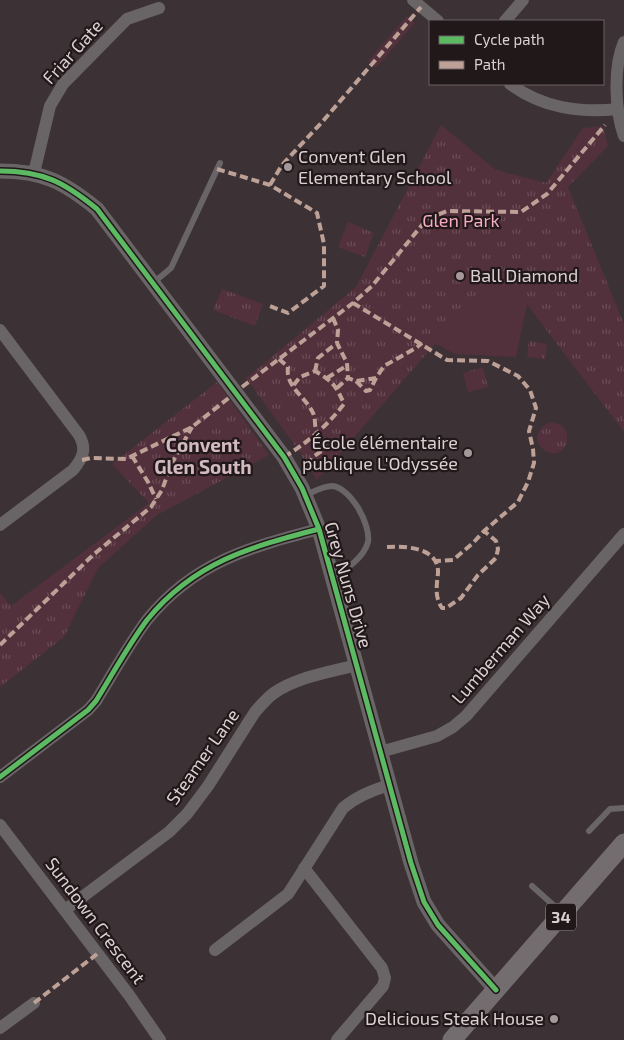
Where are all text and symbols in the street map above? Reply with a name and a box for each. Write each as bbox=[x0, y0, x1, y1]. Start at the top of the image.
street label: Friar Gate bbox=[37, 14, 107, 88]
legend bbox=[429, 20, 604, 85]
text: Cycle path bbox=[474, 30, 545, 48]
text: Path bbox=[474, 55, 505, 73]
place label: Convent Glen Elementary School bbox=[298, 145, 452, 188]
marker: Convent Glen Elementary School bbox=[282, 161, 294, 173]
park label: Glen Park bbox=[422, 209, 500, 231]
place label: Ball Diamond bbox=[470, 264, 578, 286]
marker: Ball Diamond bbox=[454, 270, 466, 282]
place label: École élémentaire publique L'Odyssée bbox=[302, 431, 458, 474]
district label: Convent Glen South bbox=[154, 433, 252, 478]
marker: École élémentaire publique L'Odyssée bbox=[462, 447, 474, 459]
street label: Grey Nuns Drive bbox=[320, 519, 377, 650]
street label: Lumberman Way bbox=[446, 588, 554, 708]
street label: Steamer Lane bbox=[161, 704, 243, 809]
street label: Sundown Crescent bbox=[41, 853, 150, 988]
road number: 34 bbox=[546, 904, 576, 930]
place label: Delicious Steak House bbox=[365, 1007, 544, 1029]
marker: Delicious Steak House bbox=[548, 1013, 560, 1025]

